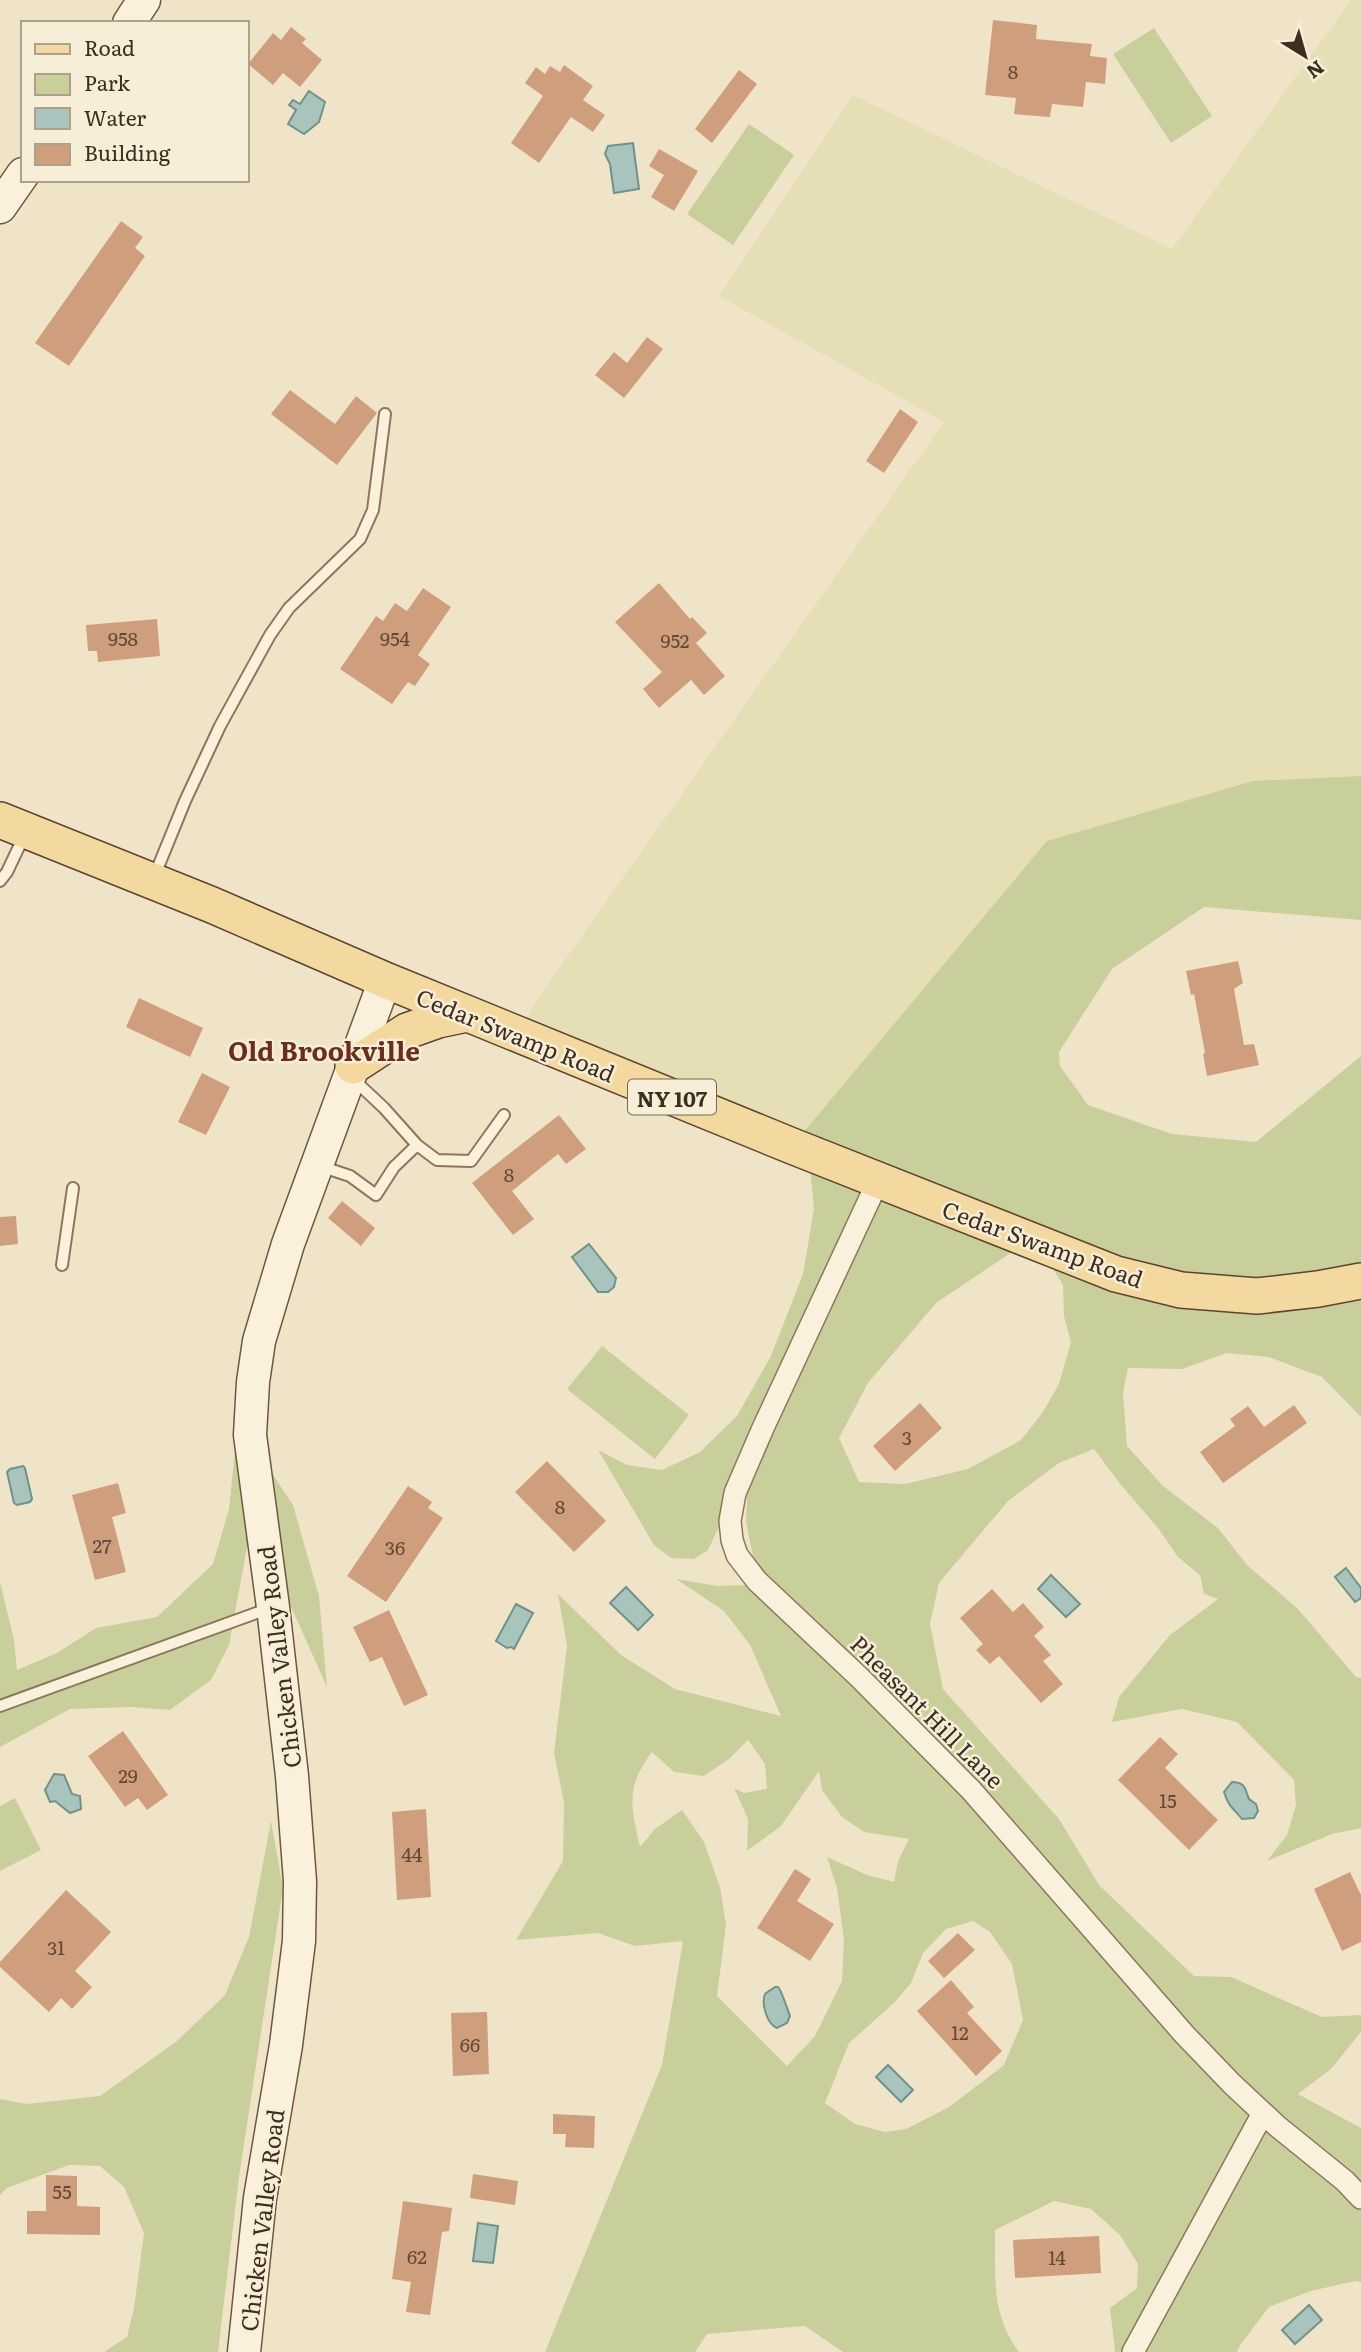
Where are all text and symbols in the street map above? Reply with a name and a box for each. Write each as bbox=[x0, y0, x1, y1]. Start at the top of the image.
legend bbox=[21, 21, 248, 182]
north arrow bbox=[1270, 21, 1340, 91]
text: Road bbox=[84, 31, 135, 62]
text: N bbox=[1301, 54, 1331, 86]
house number: 8 bbox=[1008, 57, 1018, 85]
text: Park bbox=[84, 66, 130, 97]
text: Water bbox=[84, 101, 146, 132]
text: Building bbox=[84, 136, 171, 167]
house number: 958 bbox=[108, 624, 138, 652]
house number: 954 bbox=[380, 624, 411, 652]
house number: 952 bbox=[660, 626, 690, 654]
street label: Cedar Swamp Road bbox=[412, 979, 620, 1089]
district label: Old Brookville bbox=[228, 1030, 420, 1069]
road number: NY 107 bbox=[628, 1080, 716, 1114]
house number: 8 bbox=[504, 1160, 514, 1188]
street label: Cedar Swamp Road bbox=[938, 1191, 1148, 1295]
house number: 3 bbox=[902, 1423, 912, 1451]
house number: 8 bbox=[555, 1492, 565, 1520]
house number: 27 bbox=[92, 1531, 112, 1559]
house number: 36 bbox=[385, 1533, 405, 1561]
street label: Chicken Valley Road bbox=[248, 1544, 308, 1770]
street label: Pheasant Hill Lane bbox=[844, 1627, 1012, 1795]
house number: 29 bbox=[118, 1761, 138, 1789]
house number: 15 bbox=[1159, 1786, 1177, 1814]
house number: 44 bbox=[402, 1840, 423, 1868]
house number: 31 bbox=[47, 1933, 65, 1961]
house number: 12 bbox=[951, 2018, 969, 2046]
house number: 66 bbox=[460, 2030, 480, 2058]
street label: Chicken Valley Road bbox=[231, 2107, 291, 2333]
house number: 55 bbox=[52, 2177, 72, 2205]
house number: 62 bbox=[407, 2242, 427, 2270]
house number: 14 bbox=[1048, 2243, 1066, 2271]

